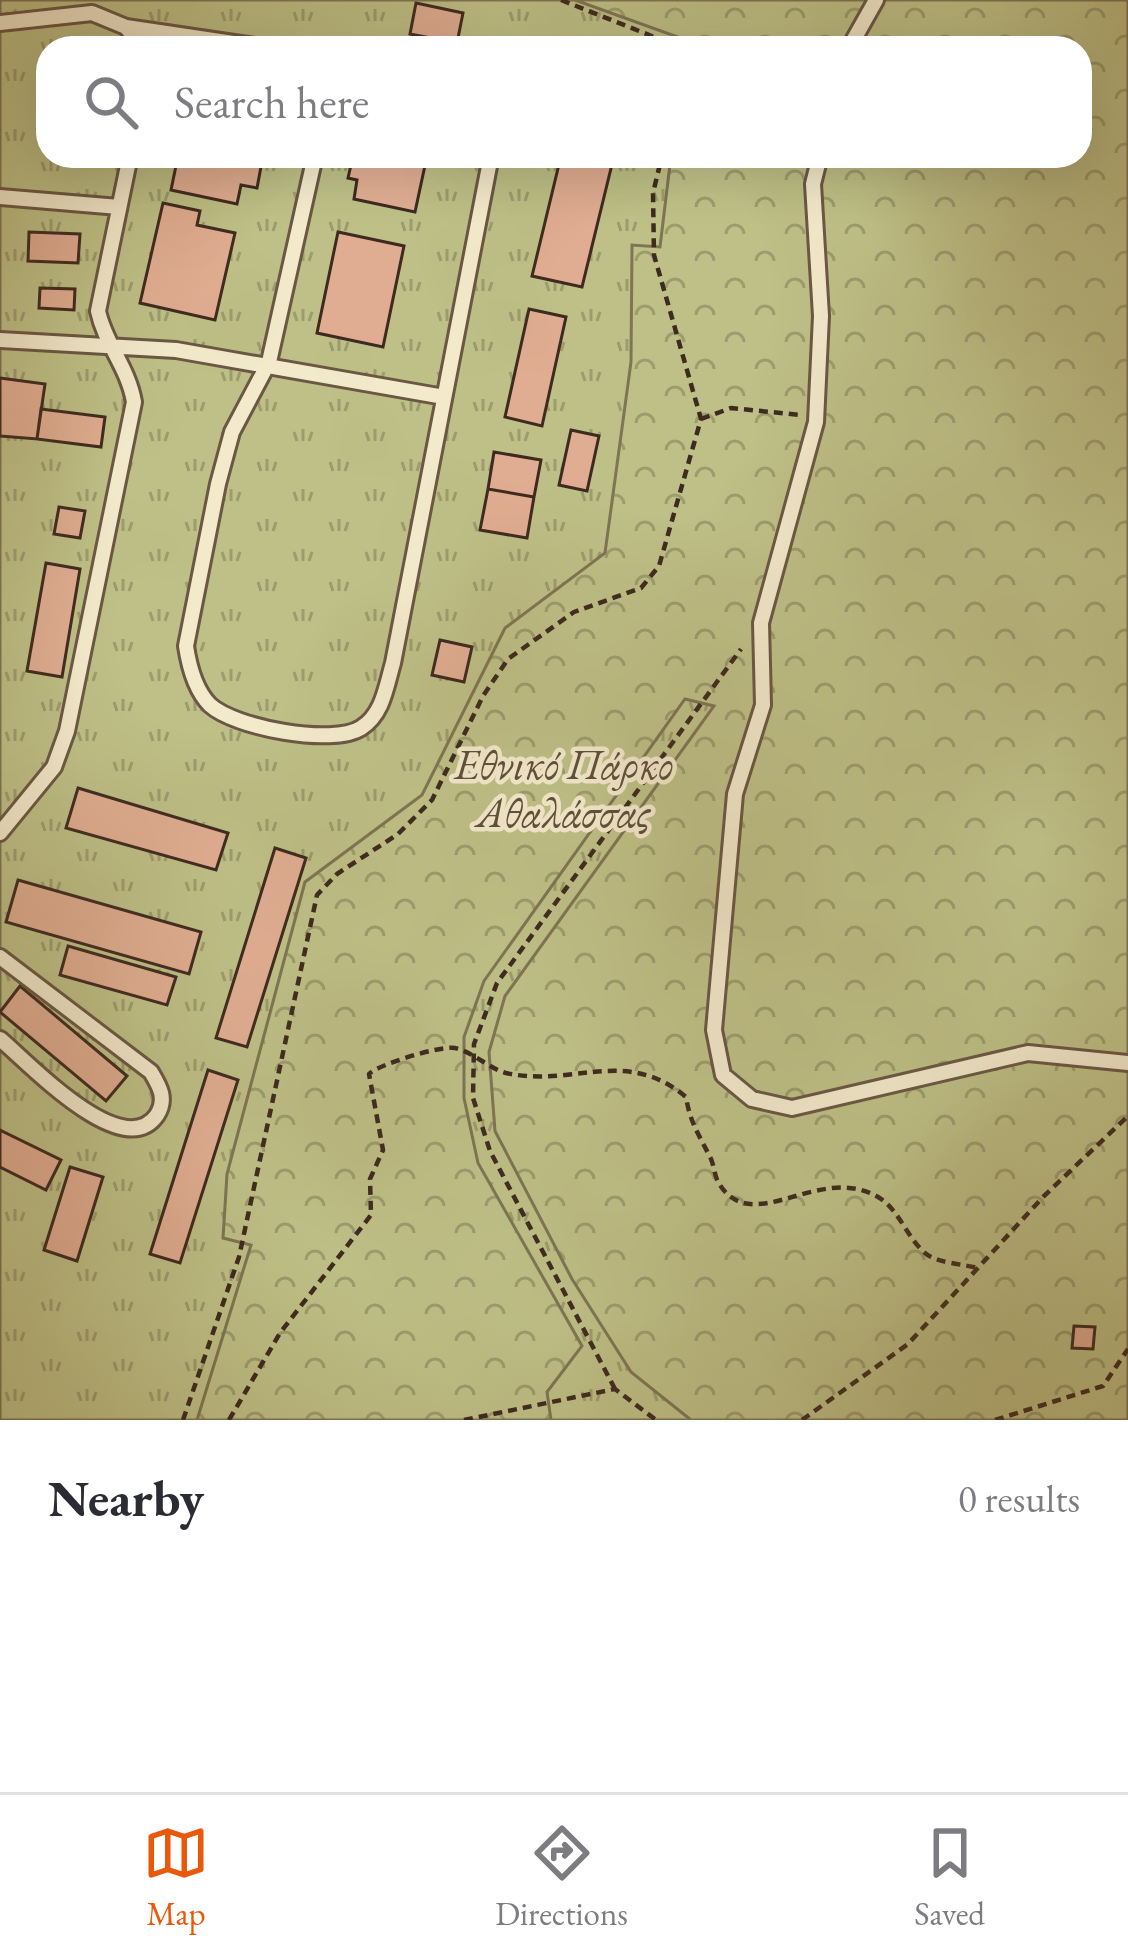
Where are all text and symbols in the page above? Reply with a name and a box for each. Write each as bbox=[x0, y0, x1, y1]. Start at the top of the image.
search box bbox=[36, 36, 1092, 168]
icon: search bbox=[78, 69, 144, 135]
text: Search here bbox=[174, 73, 369, 131]
park label: Εθνικό Πάρκο Αθαλάσσας bbox=[453, 737, 673, 840]
text: Nearby bbox=[48, 1465, 204, 1531]
text: 0 results bbox=[958, 1473, 1080, 1524]
tab: Map bbox=[143, 1820, 209, 1935]
tab: Directions bbox=[495, 1820, 628, 1935]
tab: Saved bbox=[914, 1820, 985, 1935]

